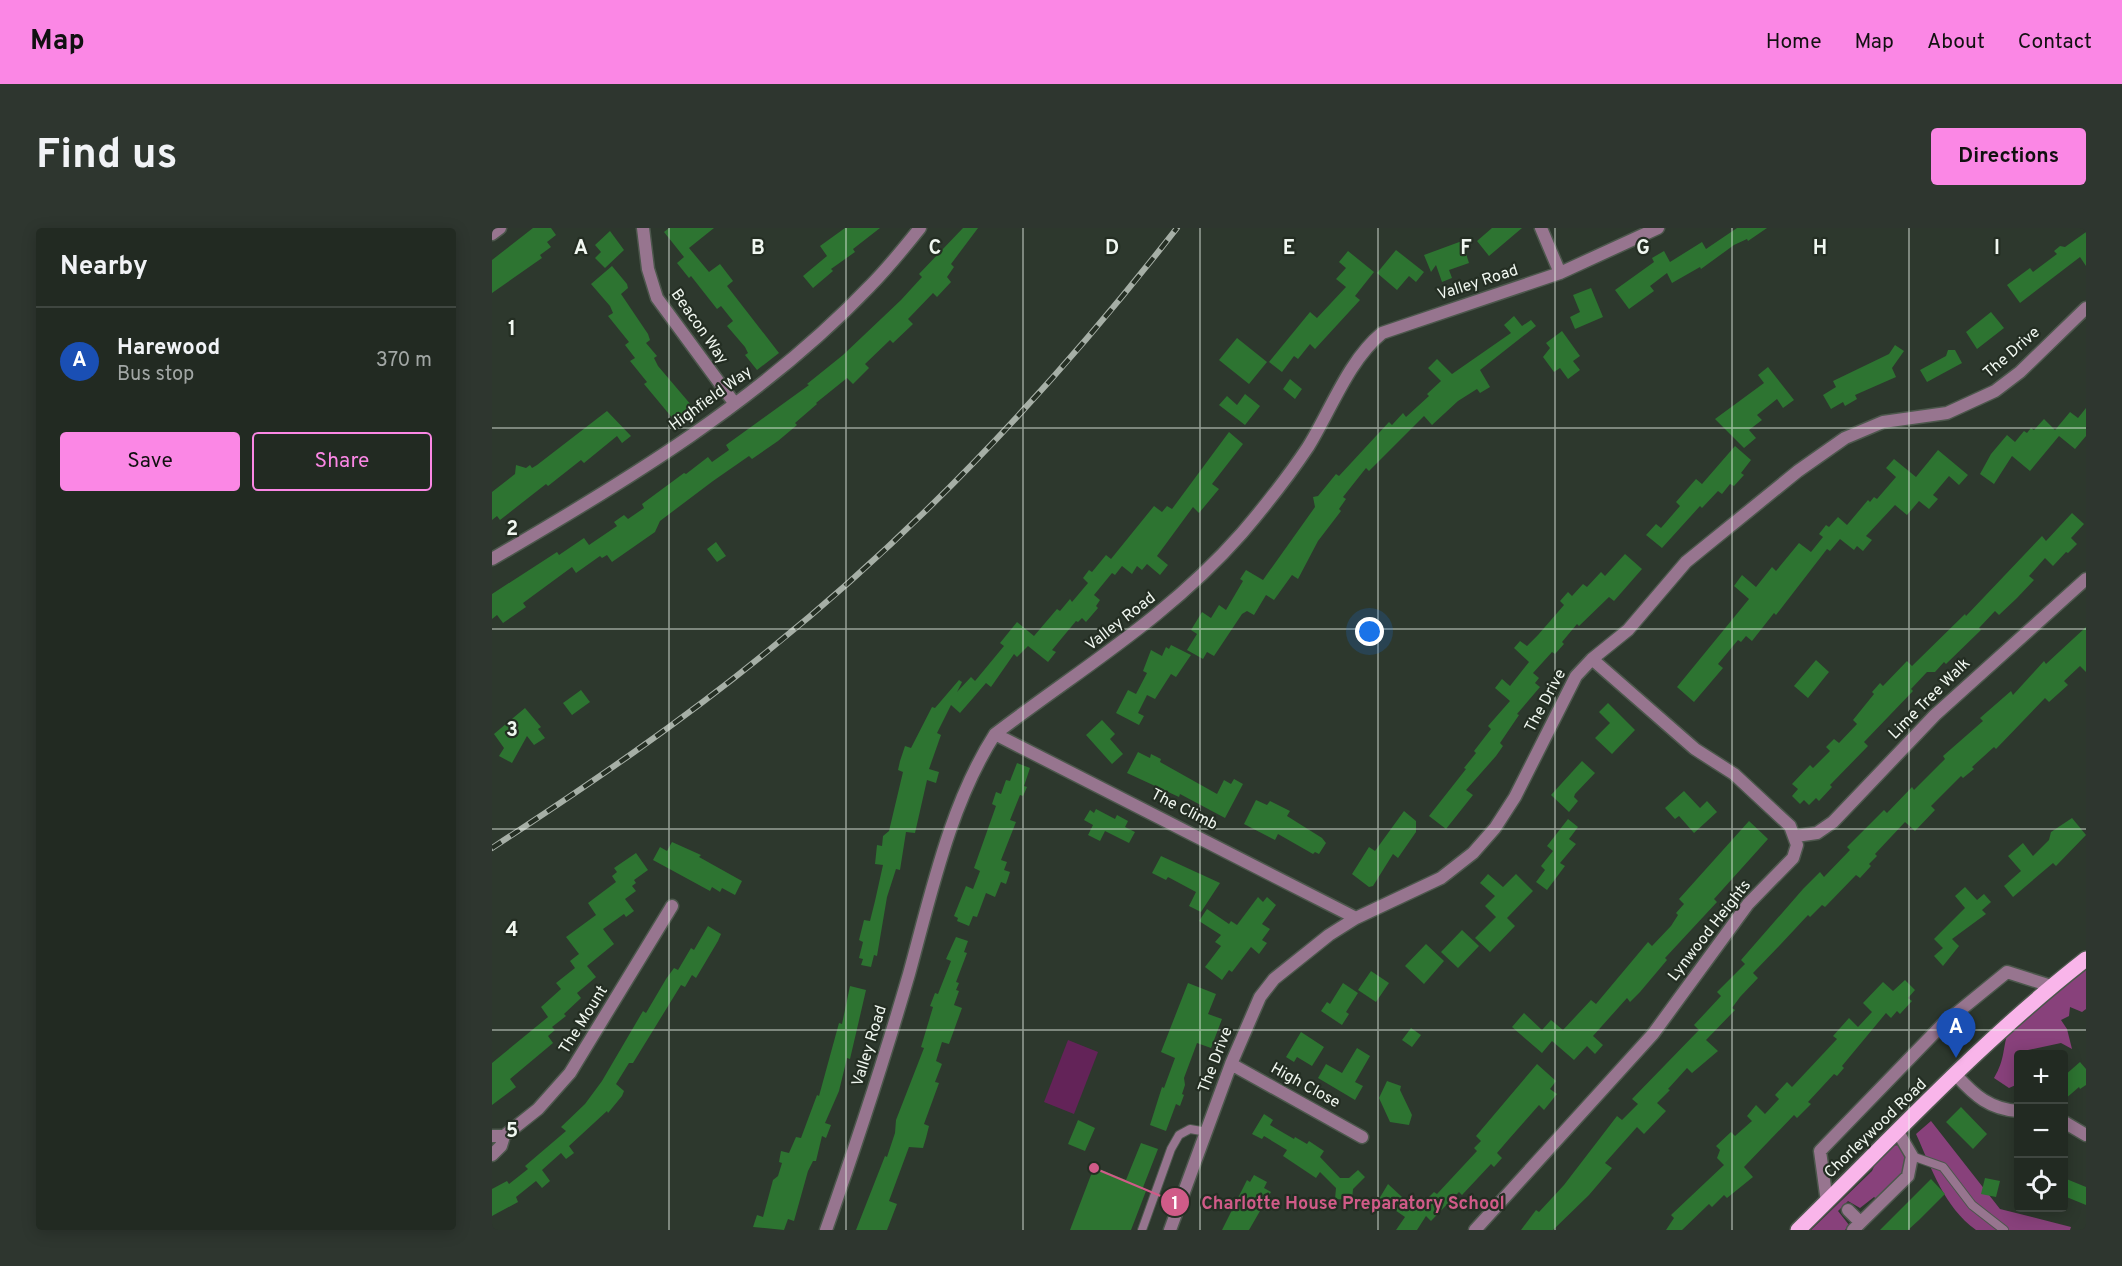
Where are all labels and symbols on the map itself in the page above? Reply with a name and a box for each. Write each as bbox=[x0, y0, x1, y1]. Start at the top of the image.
text: A bbox=[574, 236, 588, 262]
text: B bbox=[751, 236, 765, 262]
text: C bbox=[929, 236, 941, 262]
text: D bbox=[1105, 236, 1119, 262]
text: E bbox=[1283, 236, 1295, 262]
text: F bbox=[1460, 236, 1472, 262]
text: G bbox=[1636, 236, 1650, 262]
text: H bbox=[1813, 236, 1827, 262]
text: I bbox=[1994, 236, 2000, 262]
street label: Valley Road bbox=[1435, 261, 1521, 305]
street label: Beacon Way bbox=[666, 286, 732, 368]
text: 1 bbox=[508, 317, 516, 343]
street label: The Drive bbox=[1979, 323, 2045, 383]
street label: Highfield Way bbox=[666, 362, 756, 436]
text: 2 bbox=[506, 517, 518, 543]
street label: Valley Road bbox=[1082, 588, 1160, 656]
your location bbox=[1355, 617, 1384, 646]
street label: Lime Tree Walk bbox=[1885, 654, 1975, 744]
street label: The Drive bbox=[1521, 666, 1571, 736]
text: 3 bbox=[506, 718, 518, 744]
street label: The Climb bbox=[1147, 785, 1221, 835]
street label: Lynwood Heights bbox=[1664, 876, 1756, 986]
text: 4 bbox=[506, 918, 518, 944]
street label: The Mount bbox=[555, 982, 613, 1058]
street label: Valley Road bbox=[848, 1003, 892, 1089]
pin: A bbox=[1936, 1008, 1976, 1058]
street label: The Drive bbox=[1194, 1024, 1238, 1096]
street label: High Close bbox=[1267, 1059, 1343, 1113]
street label: Chorleywood Road bbox=[1821, 1075, 1931, 1183]
text: 5 bbox=[506, 1119, 518, 1145]
callout: Charlotte House Preparatory School bbox=[1160, 1184, 1517, 1220]
text: 1 bbox=[1171, 1193, 1179, 1216]
text: Charlotte House Preparatory School bbox=[1201, 1193, 1505, 1216]

